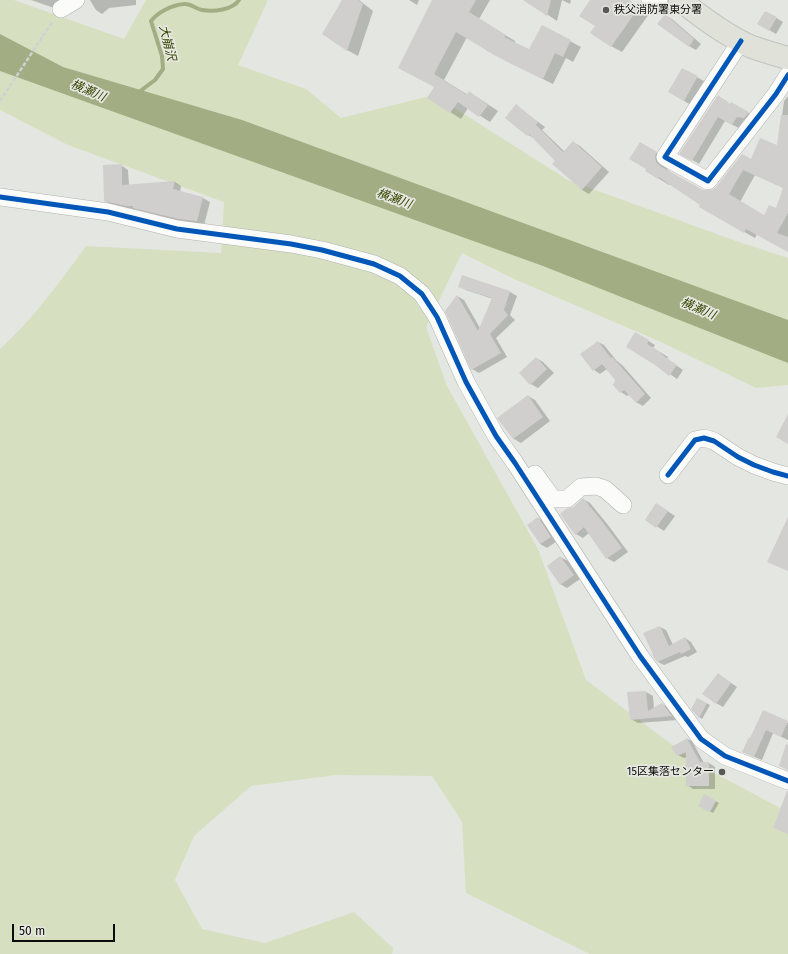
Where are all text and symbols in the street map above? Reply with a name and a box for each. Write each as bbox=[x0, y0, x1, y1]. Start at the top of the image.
place label: 秩父消防署東分署 bbox=[614, 3, 702, 17]
marker: 秩父消防署東分署 bbox=[601, 5, 611, 15]
water label: 大崩沢 bbox=[156, 24, 178, 62]
water label: 横瀬川 bbox=[69, 77, 107, 105]
water label: 横瀬川 bbox=[375, 186, 413, 212]
water label: 横瀬川 bbox=[679, 295, 717, 323]
place label: 15区集落センター bbox=[627, 765, 714, 779]
marker: 15区集落センター bbox=[717, 767, 727, 777]
scale bar bbox=[14, 916, 117, 942]
text: 50 m bbox=[19, 924, 45, 938]

